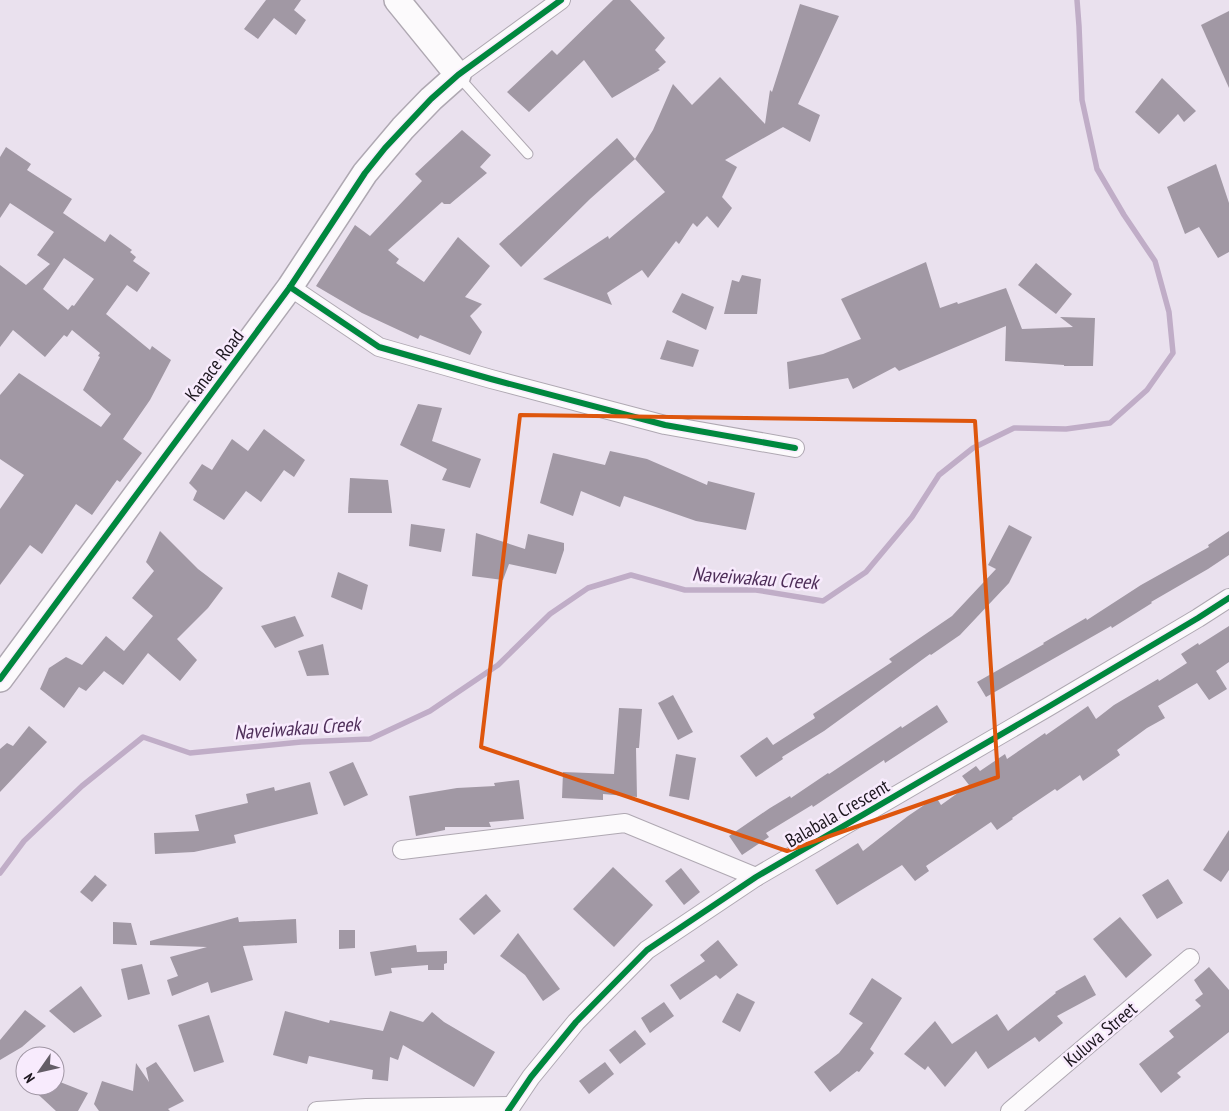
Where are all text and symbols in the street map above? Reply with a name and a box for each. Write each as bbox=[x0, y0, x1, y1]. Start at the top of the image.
street label: Kanace Road bbox=[179, 325, 249, 405]
water label: Naveiwakau Creek bbox=[691, 561, 821, 596]
water label: Naveiwakau Creek bbox=[233, 710, 363, 745]
street label: Balabala Crescent bbox=[781, 773, 894, 852]
street label: Kuluva Street bbox=[1058, 996, 1142, 1072]
north arrow bbox=[15, 1046, 65, 1096]
text: N bbox=[20, 1070, 39, 1086]

